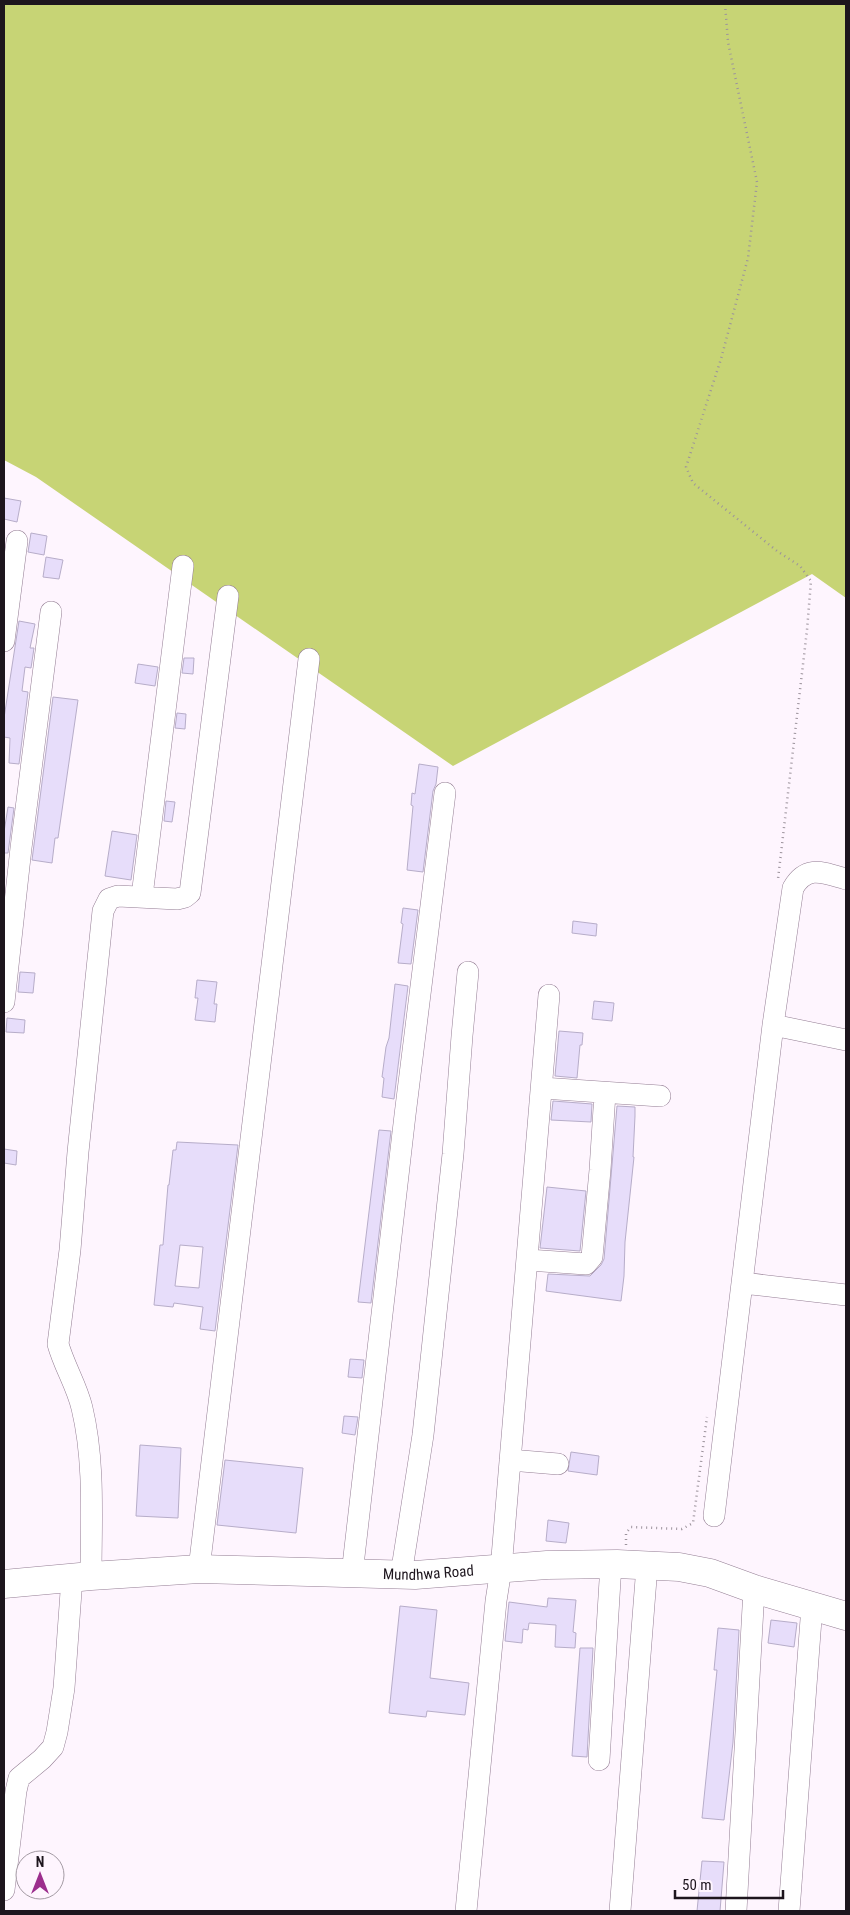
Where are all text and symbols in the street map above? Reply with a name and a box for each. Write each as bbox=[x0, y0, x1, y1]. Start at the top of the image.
street label: Mundhwa Road bbox=[383, 1562, 474, 1584]
north arrow bbox=[15, 1850, 65, 1900]
text: N bbox=[36, 1854, 44, 1870]
scale bar bbox=[675, 1868, 782, 1900]
text: 50 m bbox=[682, 1876, 712, 1894]

